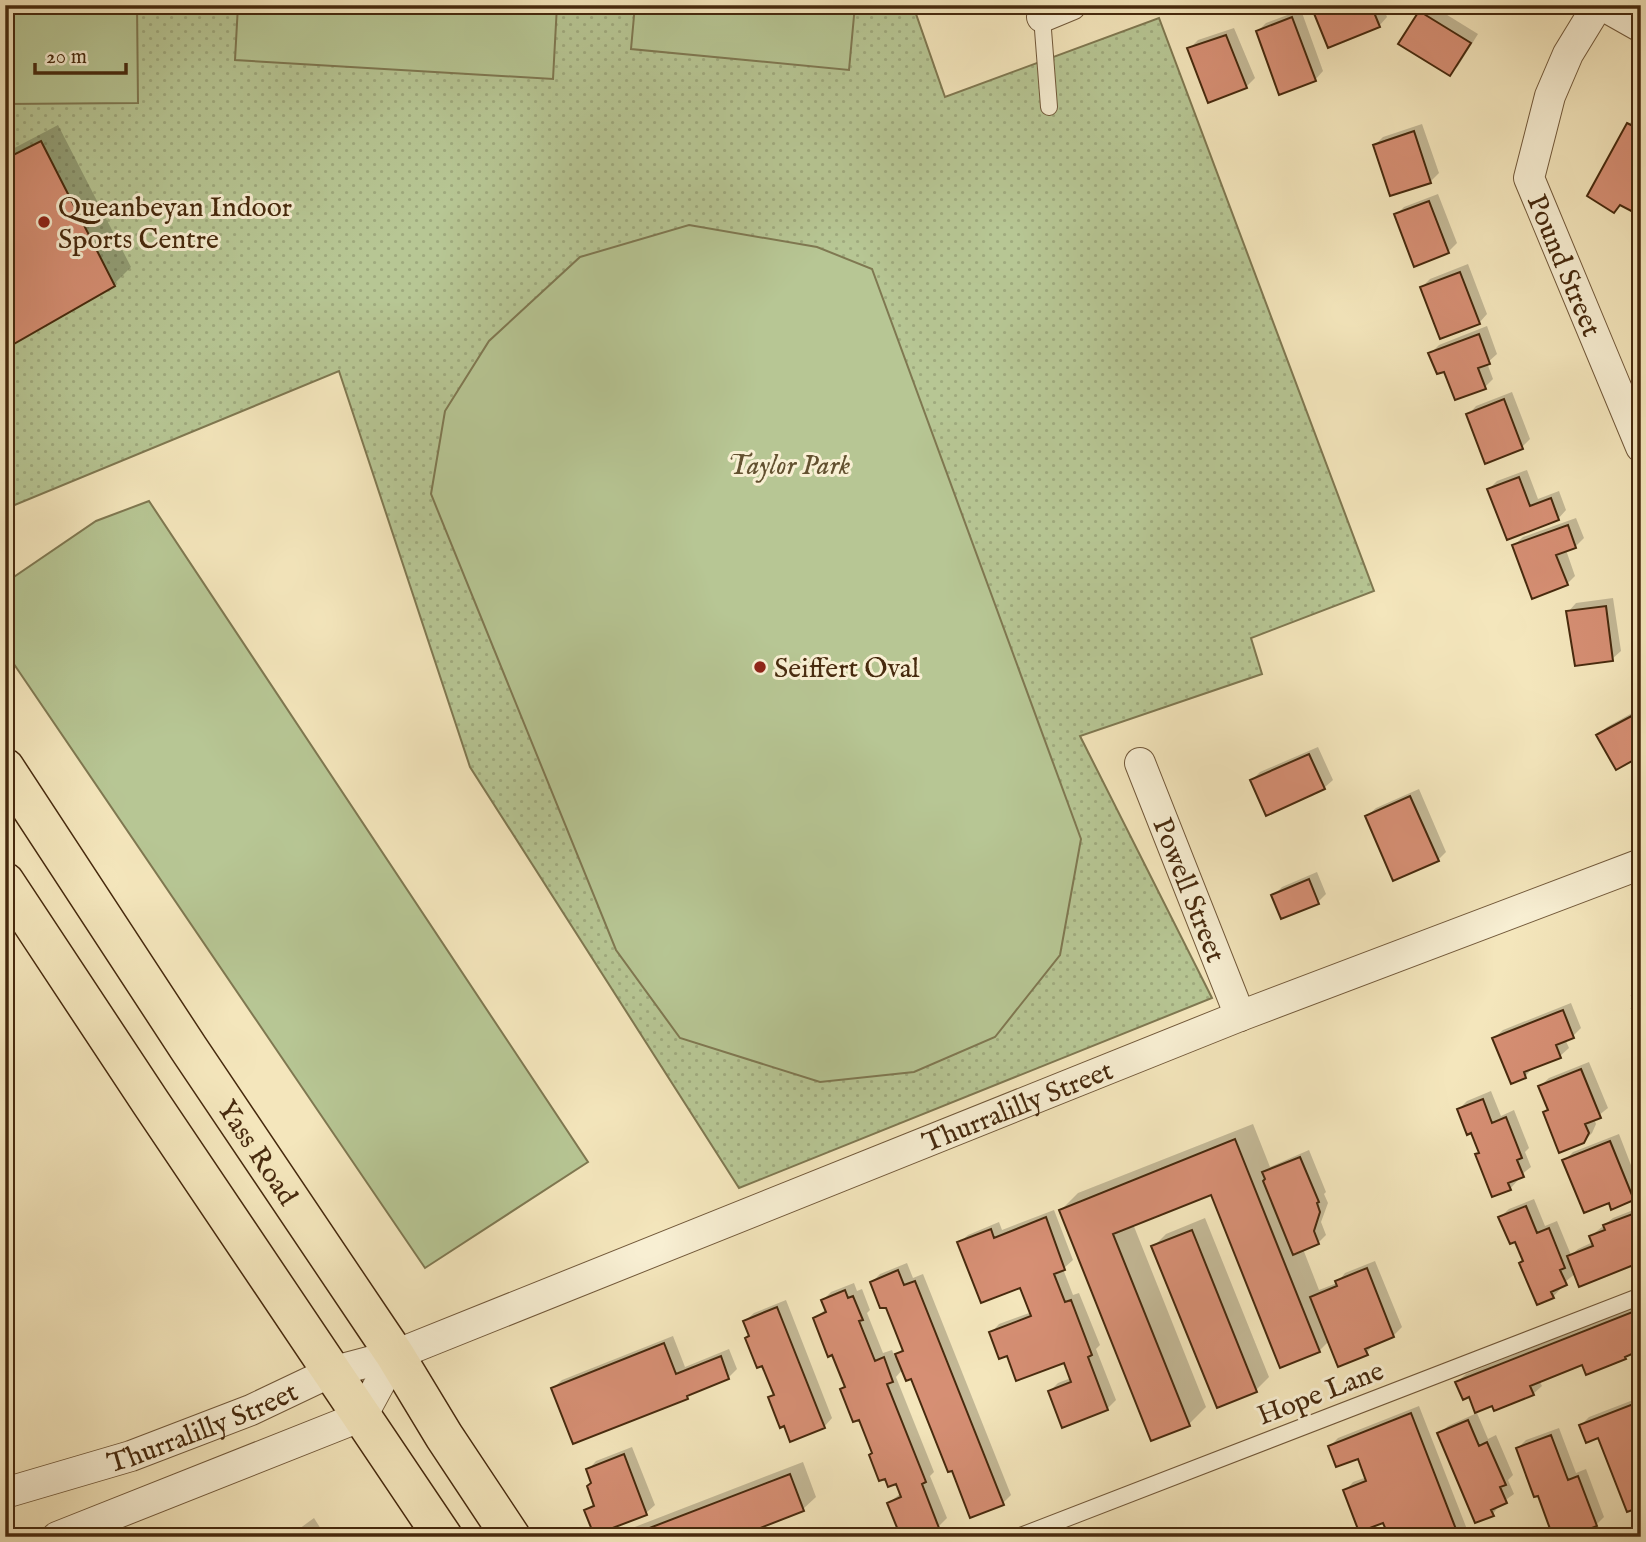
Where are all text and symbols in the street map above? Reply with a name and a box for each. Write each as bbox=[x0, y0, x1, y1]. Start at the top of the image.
scale bar bbox=[35, 32, 126, 76]
text: 20 m bbox=[46, 44, 87, 71]
street label: Pound Street bbox=[1518, 190, 1608, 343]
place label: Queanbeyan Indoor Sports Centre bbox=[58, 191, 292, 258]
marker: Queanbeyan Indoor Sports Centre bbox=[36, 214, 52, 230]
park label: Taylor Park bbox=[728, 449, 850, 484]
place label: Seiffert Oval bbox=[774, 652, 920, 687]
marker: Seiffert Oval bbox=[752, 659, 768, 675]
street label: Powell Street bbox=[1143, 813, 1232, 968]
street label: Thurralilly Street bbox=[918, 1054, 1119, 1162]
street label: Yass Road bbox=[208, 1094, 304, 1213]
street label: Hope Lane bbox=[1253, 1354, 1389, 1434]
street label: Thurralilly Street bbox=[103, 1375, 304, 1482]

